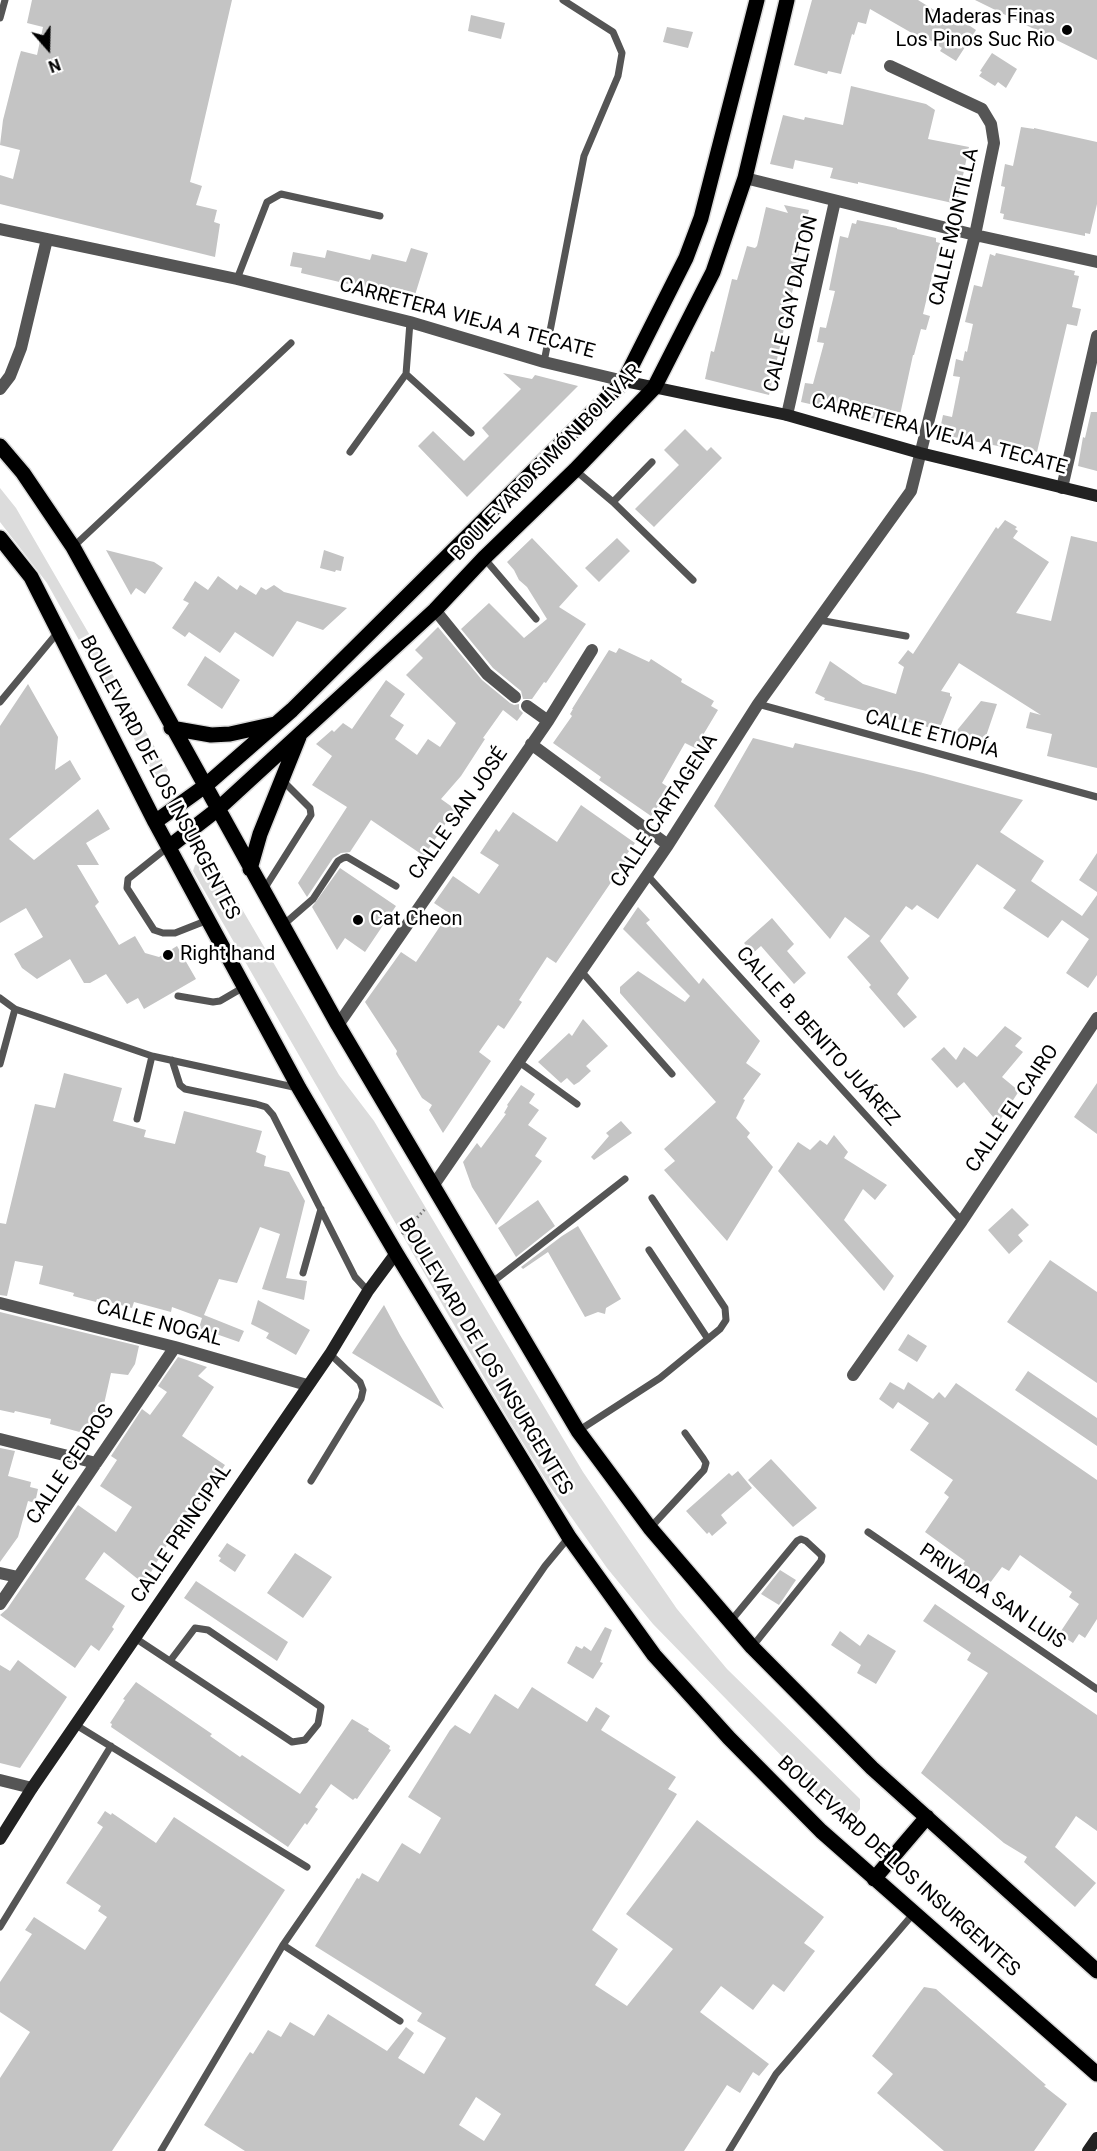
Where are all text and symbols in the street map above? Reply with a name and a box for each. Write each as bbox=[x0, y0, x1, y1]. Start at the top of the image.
place label: Maderas Finas Los Pinos Suc Rio bbox=[895, 6, 1055, 53]
north arrow bbox=[18, 18, 78, 78]
marker: Maderas Finas Los Pinos Suc Rio bbox=[1060, 23, 1074, 37]
text: N bbox=[46, 55, 63, 76]
street label: CALLE MONTILLA bbox=[925, 146, 985, 308]
street label: CALLE GAY DALTON bbox=[760, 213, 824, 395]
street label: CARRETERA VIEJA A TECATE bbox=[337, 273, 597, 365]
street label: BOULEVARD SIMÓN BOLÍVAR bbox=[447, 360, 647, 566]
street label: CARRETERA VIEJA A TECATE bbox=[809, 389, 1069, 481]
street label: BOULEVARD DE LOS INSURGENTES bbox=[74, 632, 244, 924]
street label: CALLE ETIOPÍA bbox=[862, 706, 1002, 764]
street label: CALLE CARTAGENA bbox=[606, 730, 724, 892]
street label: CALLE SAN JOSÉ bbox=[404, 743, 514, 885]
place label: Cat Cheon bbox=[370, 908, 462, 932]
marker: Cat Cheon bbox=[351, 913, 365, 927]
street label: CALLE B. BENITO JUÁREZ bbox=[730, 942, 904, 1132]
place label: Right hand bbox=[180, 943, 275, 967]
marker: Right hand bbox=[161, 948, 175, 962]
street label: CALLE EL CAIRO bbox=[961, 1041, 1065, 1177]
street label: BOULEVARD DE LOS INSURGENTES bbox=[393, 1215, 577, 1499]
street label: CALLE NOGAL bbox=[93, 1296, 225, 1352]
street label: CALLE CEDROS bbox=[22, 1401, 120, 1529]
street label: CALLE PRINCIPAL bbox=[127, 1460, 237, 1608]
street label: PRIVADA SAN LUIS bbox=[914, 1539, 1070, 1655]
street label: BOULEVARD DE LOS INSURGENTES bbox=[772, 1752, 1024, 1982]

